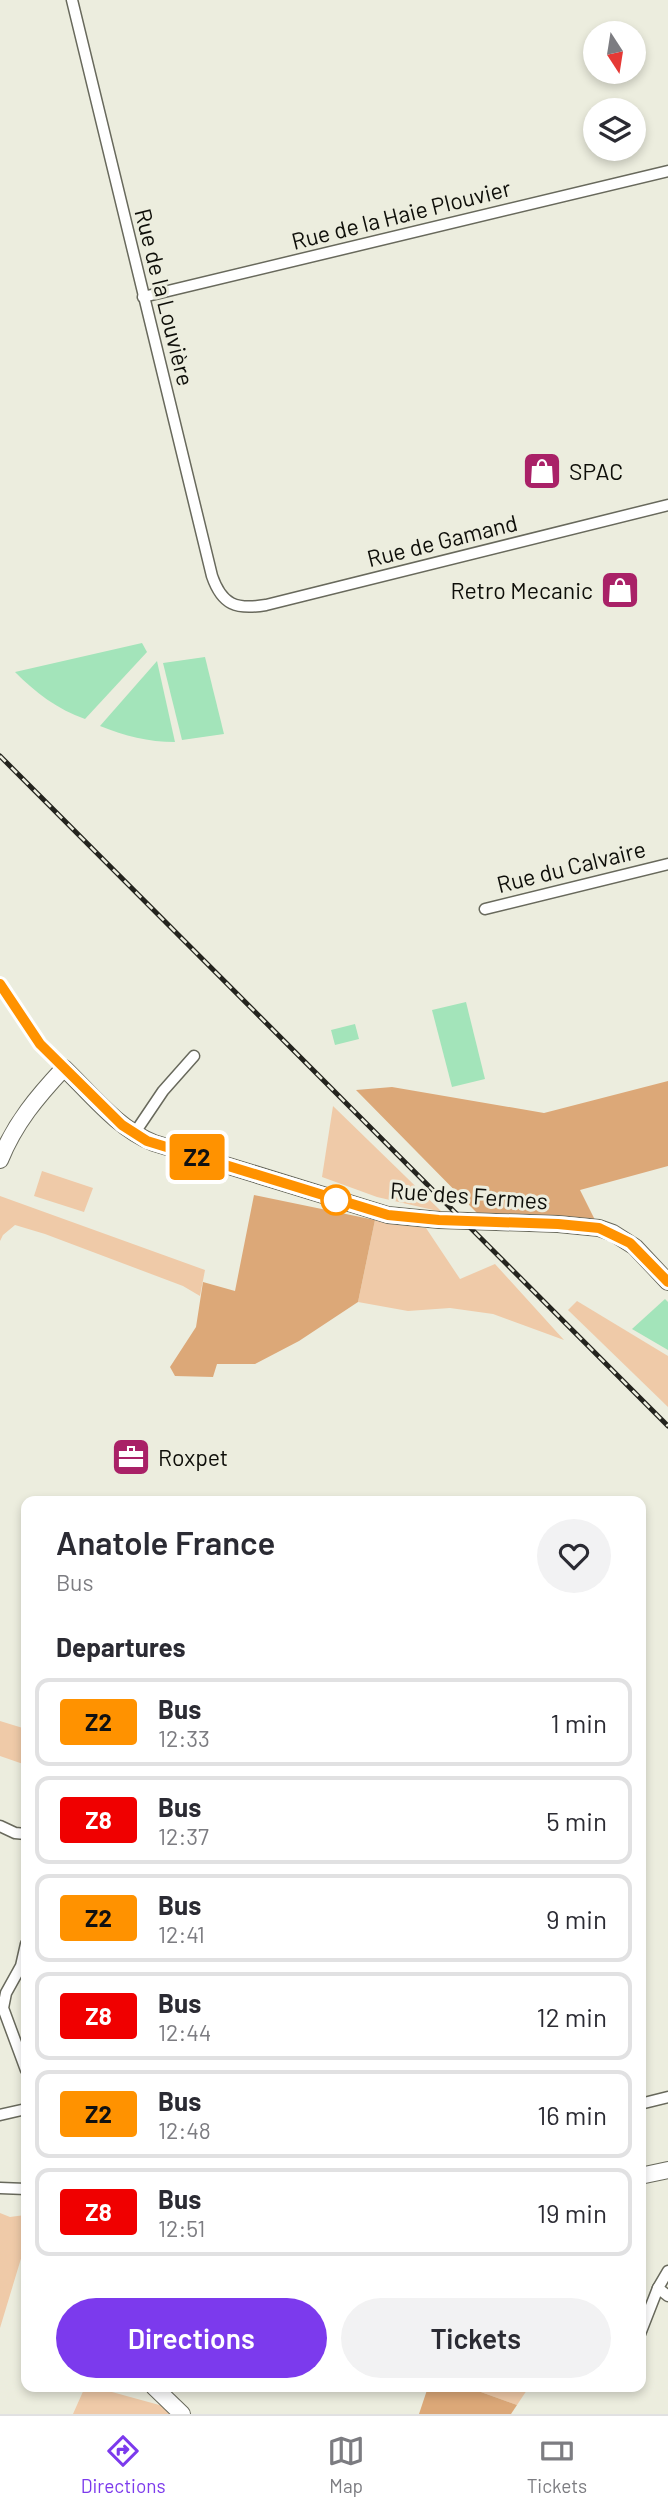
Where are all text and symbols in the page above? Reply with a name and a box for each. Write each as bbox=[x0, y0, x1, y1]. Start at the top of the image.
north arrow bbox=[583, 21, 646, 84]
map controls bbox=[583, 21, 646, 161]
button: layers bbox=[583, 98, 646, 161]
street label: Rue de la Haie Plouvier bbox=[288, 173, 514, 255]
street label: Rue de la Louvière bbox=[129, 205, 201, 389]
shop icon: SPAC bbox=[521, 450, 563, 492]
place label: SPAC bbox=[569, 457, 623, 485]
street label: Rue de Gamand bbox=[364, 508, 520, 572]
shop icon: Retro Mecanic bbox=[599, 569, 641, 611]
place label: Retro Mecanic bbox=[450, 576, 593, 604]
street label: Rue du Calvaire bbox=[494, 834, 648, 898]
line badge: Z2 bbox=[166, 1134, 228, 1180]
text: Z2 bbox=[184, 1142, 210, 1171]
street label: Rue des Fermes bbox=[389, 1176, 549, 1214]
unlabelled marker bbox=[321, 1185, 351, 1215]
office icon: Roxpet bbox=[110, 1436, 152, 1478]
place label: Roxpet bbox=[158, 1443, 228, 1471]
button: heart bbox=[537, 1519, 611, 1593]
text: Anatole France bbox=[56, 1522, 275, 1562]
text: Bus bbox=[56, 1568, 94, 1596]
text: Departures bbox=[56, 1631, 186, 1662]
text: Bus bbox=[158, 1693, 201, 1724]
text: Z2 bbox=[85, 1707, 112, 1736]
text: 1 min bbox=[551, 1707, 607, 1738]
text: 12:33 bbox=[158, 1724, 210, 1752]
text: Bus bbox=[158, 1791, 201, 1822]
text: Z8 bbox=[85, 1805, 112, 1834]
text: 5 min bbox=[546, 1805, 607, 1836]
text: 12:37 bbox=[158, 1822, 209, 1850]
text: Bus bbox=[158, 1889, 201, 1920]
text: Z2 bbox=[85, 1903, 112, 1932]
text: 9 min bbox=[546, 1903, 607, 1934]
text: 12:41 bbox=[158, 1920, 205, 1948]
text: Bus bbox=[158, 1987, 201, 2018]
text: Z8 bbox=[85, 2001, 112, 2030]
text: 12 min bbox=[537, 2001, 607, 2032]
text: 12:44 bbox=[158, 2018, 212, 2046]
text: Bus bbox=[158, 2085, 201, 2116]
text: Z2 bbox=[85, 2099, 112, 2128]
text: 16 min bbox=[537, 2099, 607, 2130]
text: 12:48 bbox=[158, 2116, 211, 2144]
text: Bus bbox=[158, 2183, 201, 2214]
text: Z8 bbox=[85, 2197, 112, 2226]
text: 19 min bbox=[537, 2197, 607, 2228]
text: 12:51 bbox=[158, 2214, 205, 2242]
button: Directions bbox=[56, 2298, 327, 2378]
button: Tickets bbox=[341, 2298, 611, 2378]
tab: Directions bbox=[81, 2432, 166, 2497]
tab: Map bbox=[327, 2432, 365, 2497]
tab: Tickets bbox=[527, 2432, 587, 2497]

